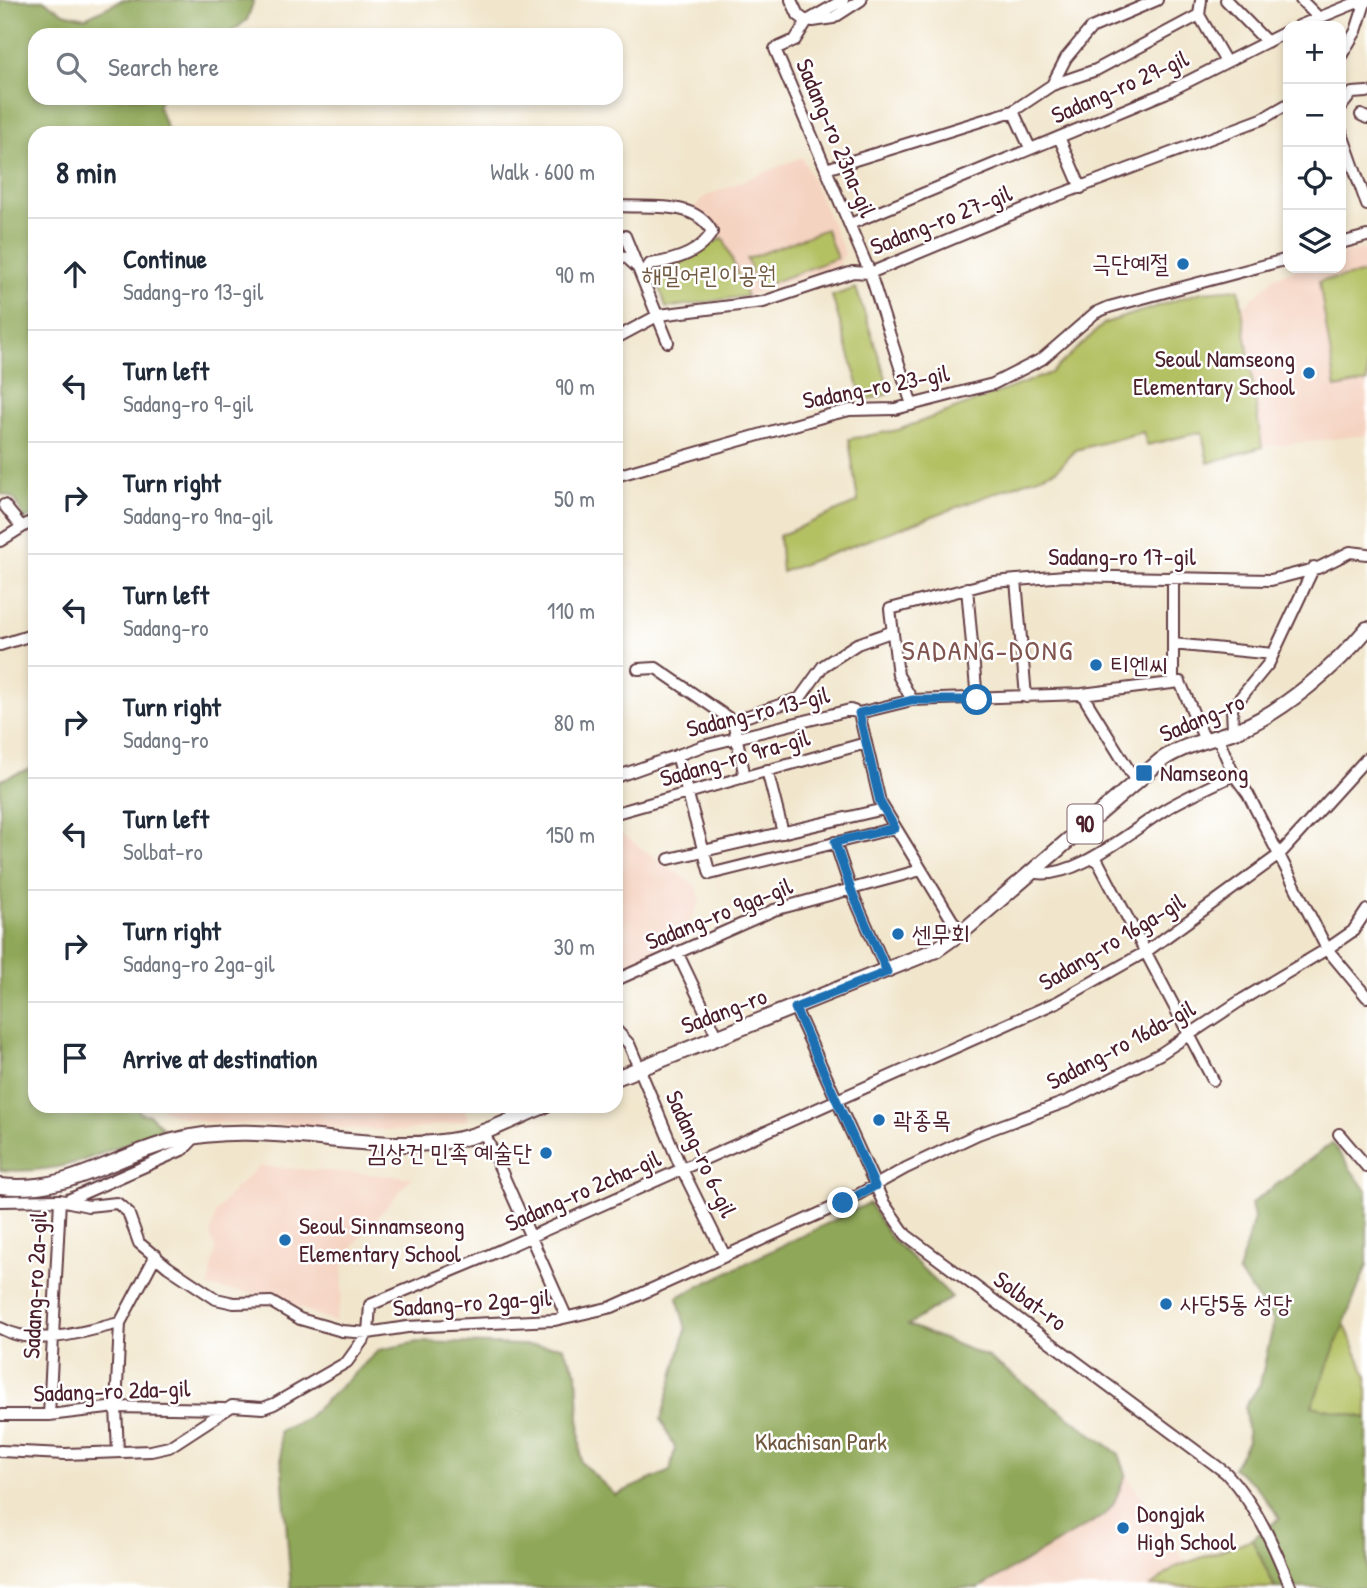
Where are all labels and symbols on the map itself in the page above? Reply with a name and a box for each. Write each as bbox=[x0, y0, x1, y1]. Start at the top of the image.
street label: Sadang-ro 29-gil bbox=[1046, 41, 1194, 131]
street label: Sadang-ro 23na-gil bbox=[789, 53, 885, 222]
street label: Sadang-ro 27-gil bbox=[865, 176, 1017, 262]
place label: 극단예절 bbox=[1092, 247, 1169, 279]
marker: 극단예절 bbox=[1175, 256, 1191, 272]
park label: 해밀어린이공원 bbox=[641, 258, 777, 290]
place label: Seoul Namseong Elementary School bbox=[1133, 342, 1296, 402]
street label: Sadang-ro 23-gil bbox=[800, 356, 953, 416]
marker: Seoul Namseong Elementary School bbox=[1301, 365, 1317, 381]
street label: Sadang-ro 17-gil bbox=[1048, 540, 1196, 572]
district label: SADANG-DONG bbox=[902, 631, 1074, 669]
place label: 티엔씨 bbox=[1110, 648, 1168, 680]
marker: 티엔씨 bbox=[1088, 657, 1104, 673]
street label: Sadang-ro 13-gil bbox=[683, 678, 833, 744]
route start bbox=[961, 684, 992, 715]
street label: Sadang-ro bbox=[1154, 685, 1249, 749]
street label: Sadang-ro 9ra-gil bbox=[656, 720, 814, 794]
place label: Namseong bbox=[1160, 756, 1249, 788]
marker: Namseong bbox=[1134, 763, 1154, 783]
road number: 90 bbox=[1068, 804, 1102, 844]
street label: Sadang-ro 9ga-gil bbox=[640, 869, 797, 957]
street label: Sadang-ro 16ga-gil bbox=[1032, 885, 1191, 997]
place label: 센무회 bbox=[912, 917, 970, 949]
marker: 센무회 bbox=[890, 926, 906, 942]
street label: Sadang-ro bbox=[676, 979, 771, 1041]
street label: Sadang-ro 16da-gil bbox=[1041, 991, 1201, 1097]
street label: Sadang-ro 6-gil bbox=[659, 1085, 746, 1223]
place label: 곽종목 bbox=[893, 1103, 951, 1135]
marker: 곽종목 bbox=[871, 1112, 887, 1128]
place label: 김상건 민족 예술단 bbox=[366, 1136, 532, 1168]
street label: Sadang-ro 2cha-gil bbox=[500, 1141, 666, 1239]
marker: 김상건 민족 예술단 bbox=[538, 1145, 554, 1161]
route end bbox=[827, 1187, 858, 1218]
place label: Seoul Sinnamseong Elementary School bbox=[299, 1209, 465, 1269]
street label: Sadang-ro 2a-gil bbox=[14, 1210, 54, 1359]
marker: Seoul Sinnamseong Elementary School bbox=[277, 1232, 293, 1248]
street label: Solbat-ro bbox=[988, 1263, 1074, 1338]
street label: Sadang-ro 2ga-gil bbox=[392, 1280, 553, 1323]
place label: 사당5동 성당 bbox=[1180, 1287, 1292, 1319]
marker: 사당5동 성당 bbox=[1158, 1296, 1174, 1312]
street label: Sadang-ro 2da-gil bbox=[33, 1371, 192, 1409]
park label: Kkachisan Park bbox=[755, 1425, 887, 1457]
place label: Dongjak High School bbox=[1137, 1497, 1237, 1557]
marker: Dongjak High School bbox=[1115, 1520, 1131, 1536]

